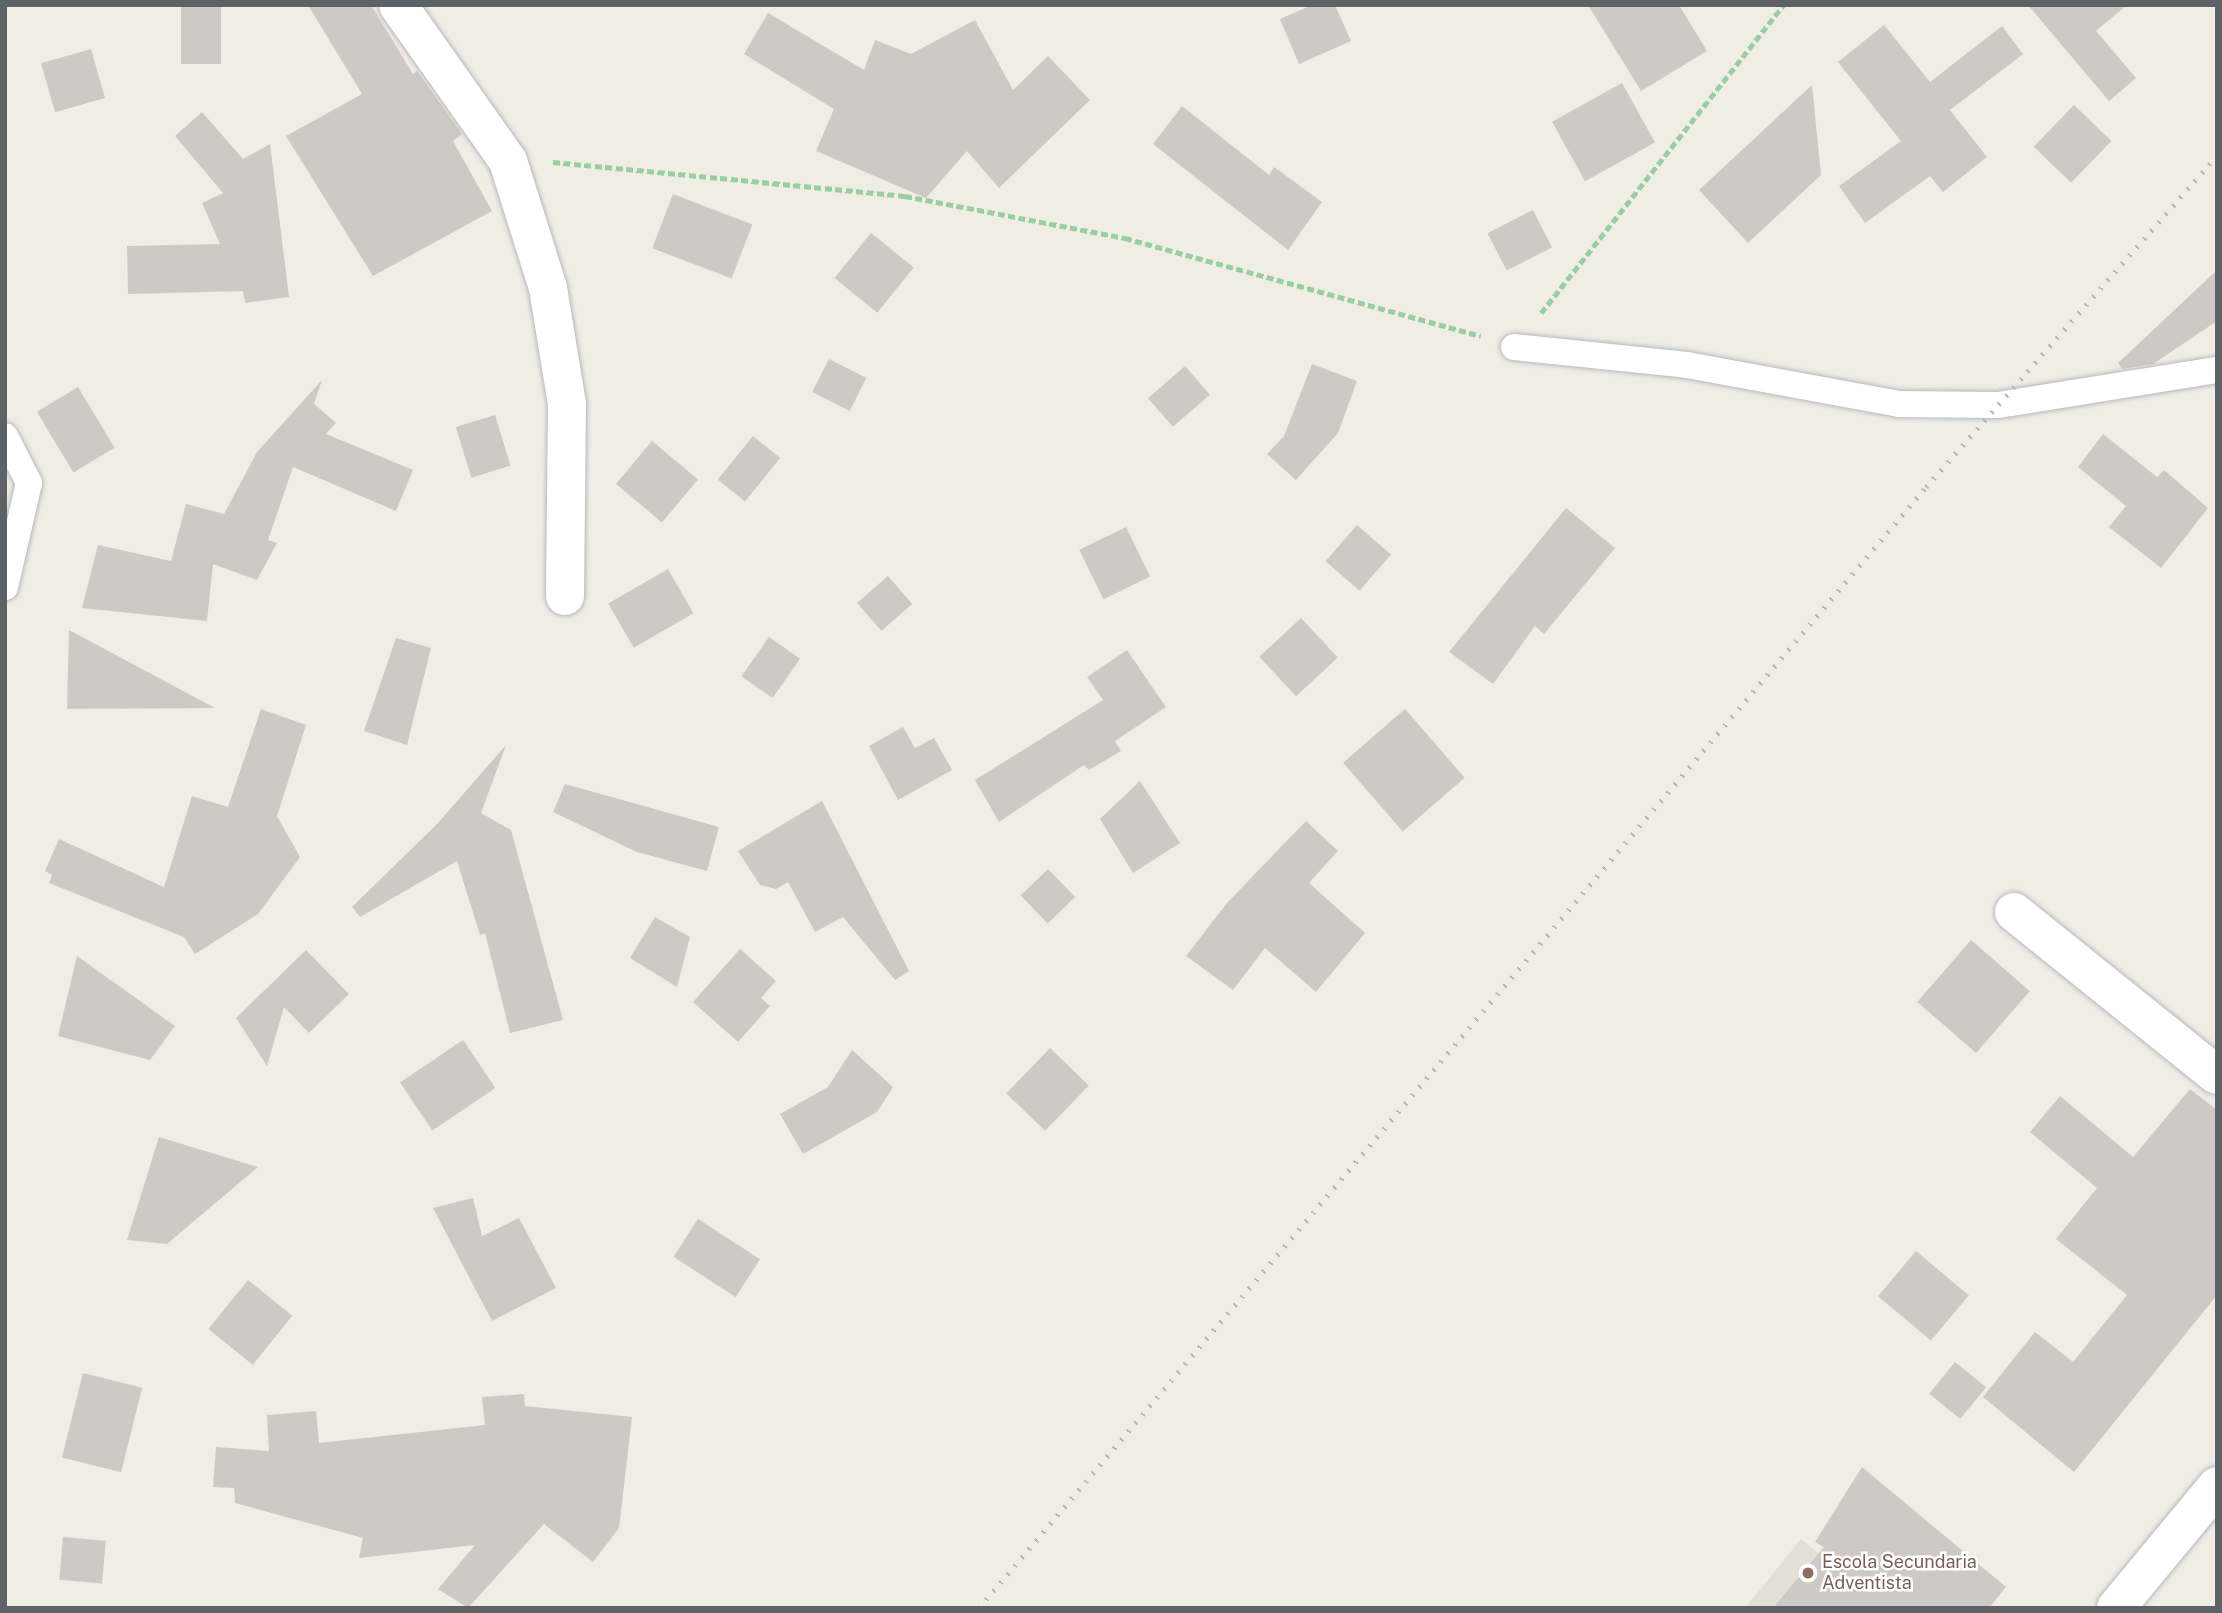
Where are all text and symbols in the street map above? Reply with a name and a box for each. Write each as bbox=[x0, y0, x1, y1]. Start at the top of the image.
place label: Escola Secundaria Adventista bbox=[1822, 1552, 1977, 1594]
marker: Escola Secundaria Adventista bbox=[1800, 1565, 1816, 1581]

